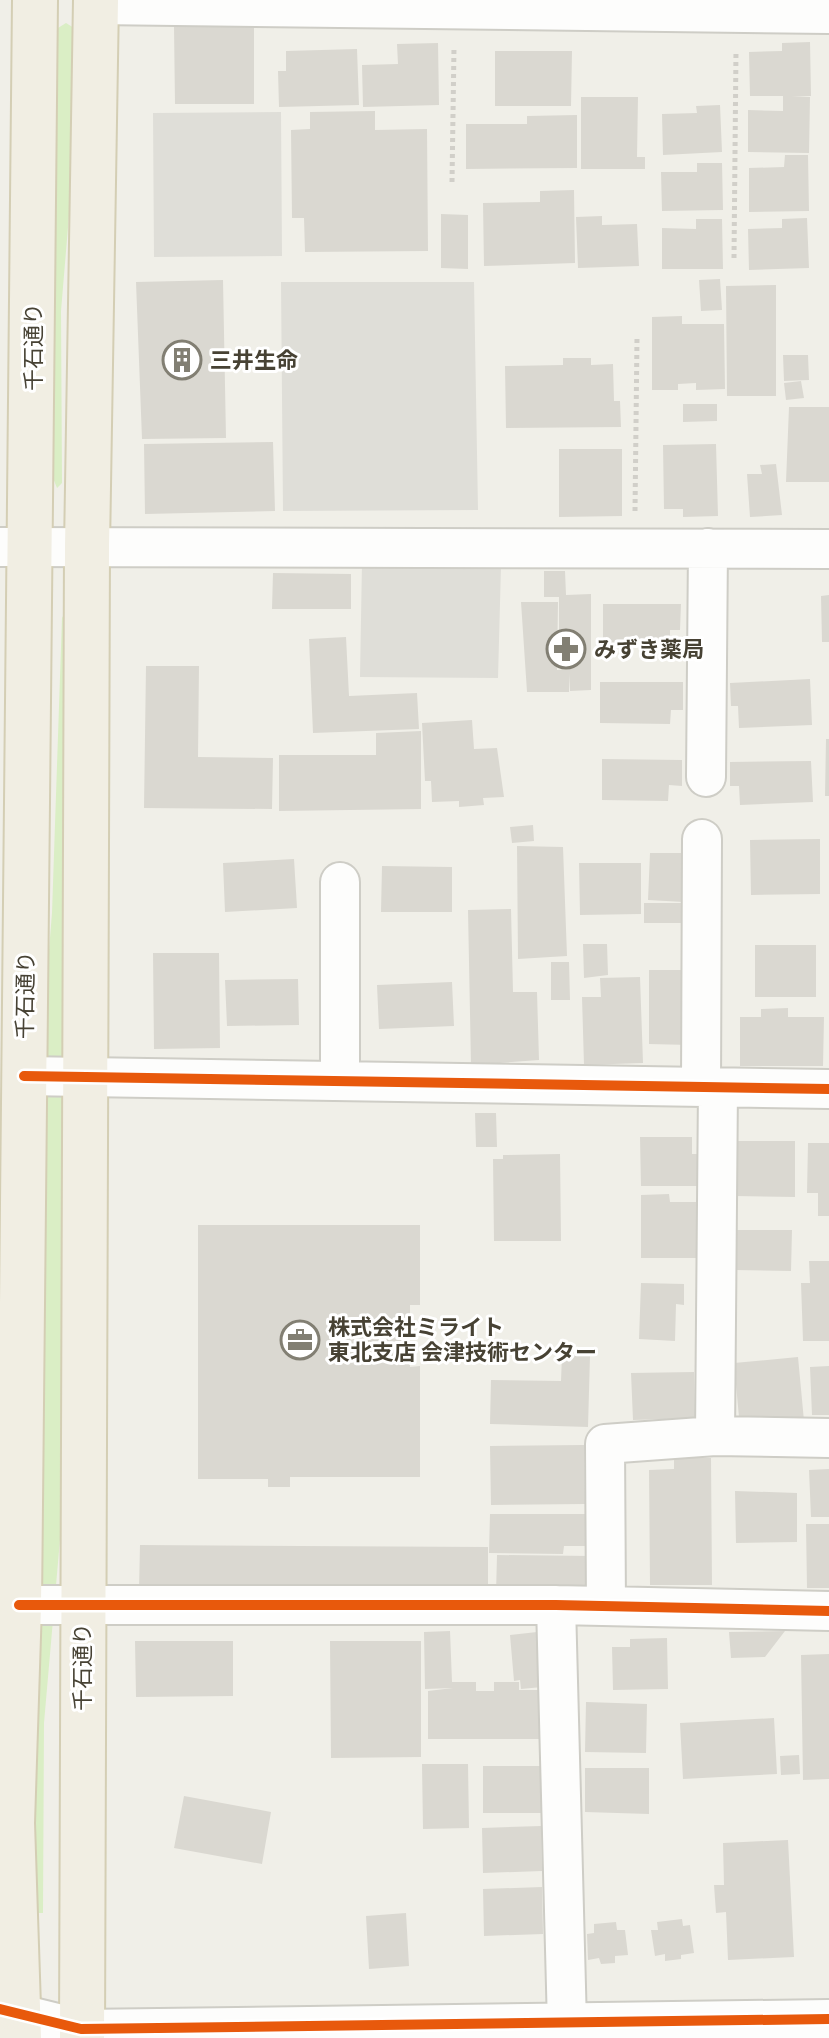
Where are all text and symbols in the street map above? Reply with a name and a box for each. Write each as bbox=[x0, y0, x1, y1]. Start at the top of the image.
street label: 千石通り bbox=[18, 303, 48, 391]
building icon: 三井生命 bbox=[161, 339, 203, 381]
place label: 三井生命 bbox=[210, 345, 298, 375]
pharmacy icon: みずき薬局 bbox=[545, 628, 587, 670]
place label: みずき薬局 bbox=[594, 634, 704, 664]
street label: 千石通り bbox=[9, 951, 41, 1039]
place label: 株式会社ミライト 東北支店 会津技術センター bbox=[328, 1312, 597, 1367]
office icon: 株式会社ミライト 東北支店 会津技術センター bbox=[279, 1319, 321, 1361]
street label: 千石通り bbox=[67, 1623, 97, 1711]

